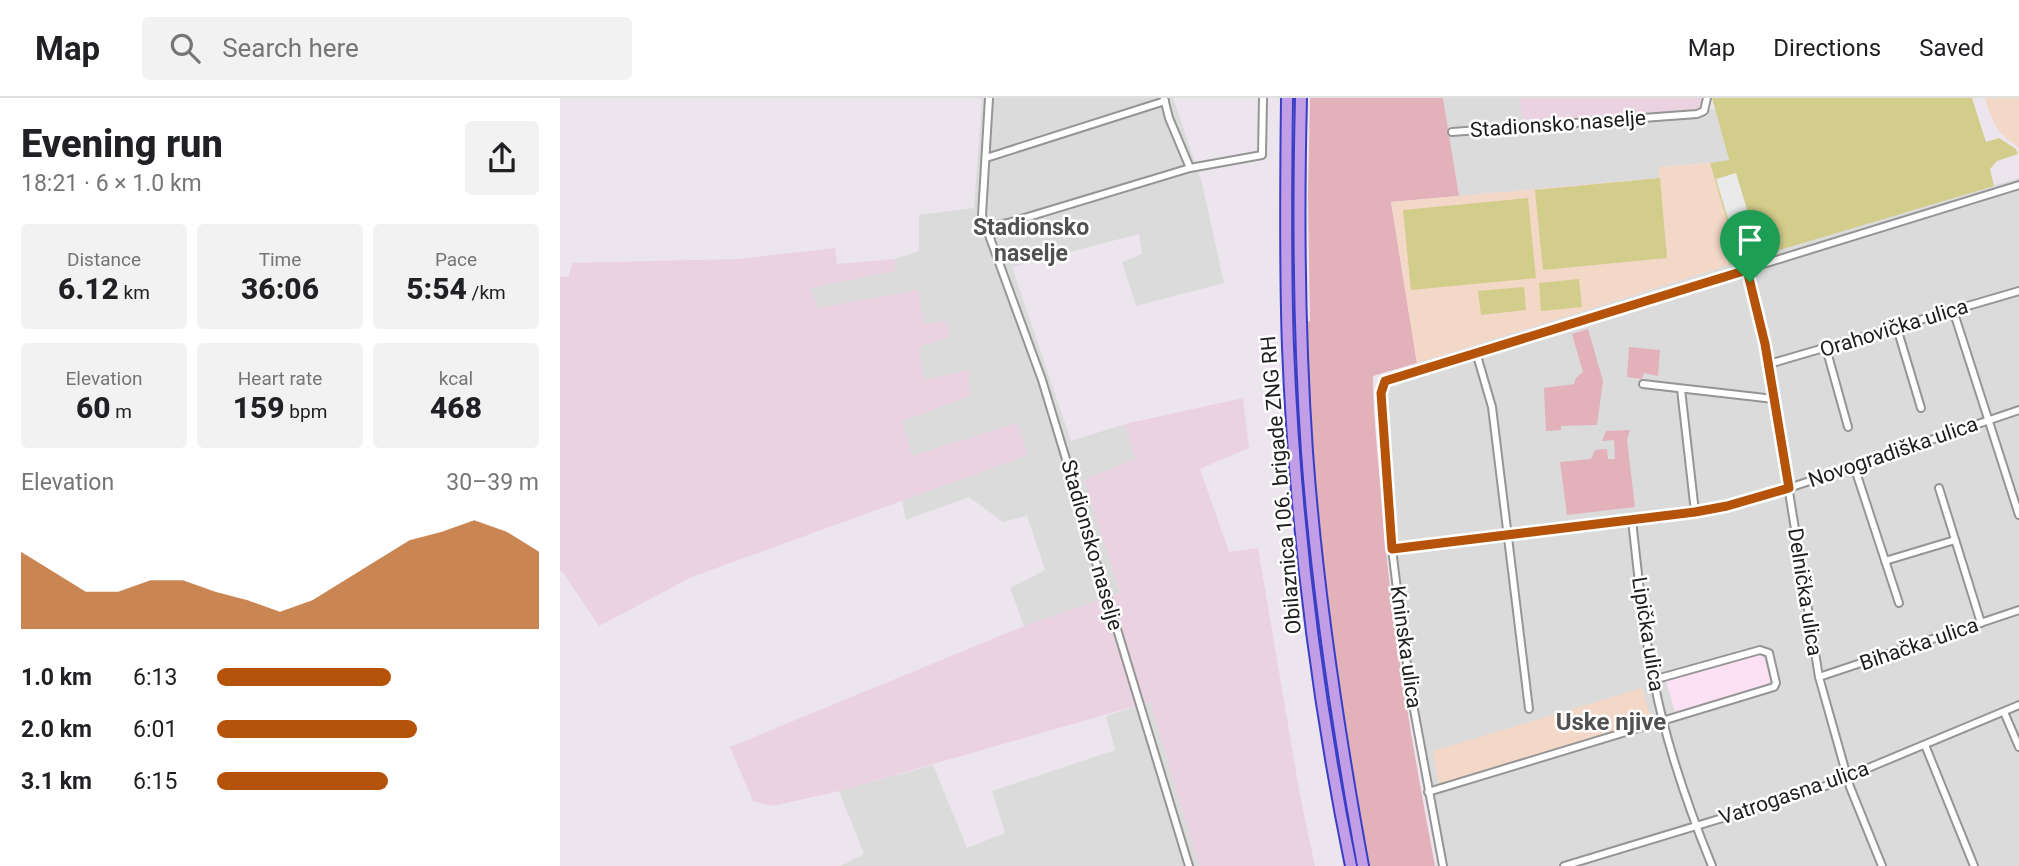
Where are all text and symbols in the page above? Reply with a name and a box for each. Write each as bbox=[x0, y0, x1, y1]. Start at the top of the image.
search box bbox=[142, 17, 632, 80]
text: Map bbox=[35, 29, 100, 68]
icon: search bbox=[166, 29, 204, 67]
text: Search here bbox=[222, 33, 359, 63]
text: Map bbox=[1688, 34, 1735, 62]
text: Directions bbox=[1773, 34, 1881, 62]
text: Saved bbox=[1919, 34, 1984, 62]
street label: Stadionsko naselje bbox=[1469, 106, 1647, 142]
button: share bbox=[465, 121, 539, 195]
text: Evening run bbox=[21, 122, 223, 166]
text: 18:21 · 6 × 1.0 km bbox=[21, 170, 202, 197]
pin bbox=[1720, 210, 1780, 282]
district label: Stadionsko naselje bbox=[973, 214, 1089, 267]
icon: arrive bbox=[1731, 221, 1769, 259]
text: Distance bbox=[67, 248, 141, 271]
text: Time bbox=[259, 248, 301, 271]
text: Pace bbox=[435, 248, 477, 271]
text: 6.12 bbox=[58, 271, 119, 306]
text: 36:06 bbox=[241, 271, 319, 306]
text: 5:54 bbox=[406, 271, 467, 306]
text: km bbox=[119, 281, 150, 304]
text: /km bbox=[467, 281, 506, 304]
street label: Orahovička ulica bbox=[1817, 294, 1971, 362]
street label: Obilaznica 106. brigade ZNG RH bbox=[1256, 335, 1306, 635]
text: Elevation bbox=[66, 367, 142, 390]
text: Heart rate bbox=[238, 367, 322, 390]
text: kcal bbox=[439, 367, 473, 390]
text: 60 bbox=[76, 390, 111, 425]
text: 159 bbox=[233, 390, 285, 425]
text: 468 bbox=[430, 390, 482, 425]
text: m bbox=[111, 400, 132, 423]
text: bpm bbox=[285, 400, 327, 423]
street label: Novogradiška ulica bbox=[1805, 412, 1981, 492]
street label: Stadionsko naselje bbox=[1056, 457, 1128, 633]
text: Elevation bbox=[21, 469, 114, 496]
text: 30–39 m bbox=[446, 469, 539, 496]
street label: Delnička ulica bbox=[1783, 526, 1827, 658]
street label: Lipička ulica bbox=[1627, 575, 1669, 693]
street label: Kninska ulica bbox=[1386, 584, 1426, 710]
street label: Bihačka ulica bbox=[1857, 613, 1981, 675]
text: 1.0 km bbox=[21, 664, 92, 691]
text: 6:13 bbox=[133, 664, 177, 691]
district label: Uske njive bbox=[1556, 708, 1666, 736]
text: 2.0 km bbox=[21, 716, 92, 743]
text: 6:01 bbox=[133, 716, 177, 743]
street label: Vatrogasna ulica bbox=[1716, 756, 1872, 830]
text: 3.1 km bbox=[21, 768, 92, 795]
text: 6:15 bbox=[133, 768, 177, 795]

